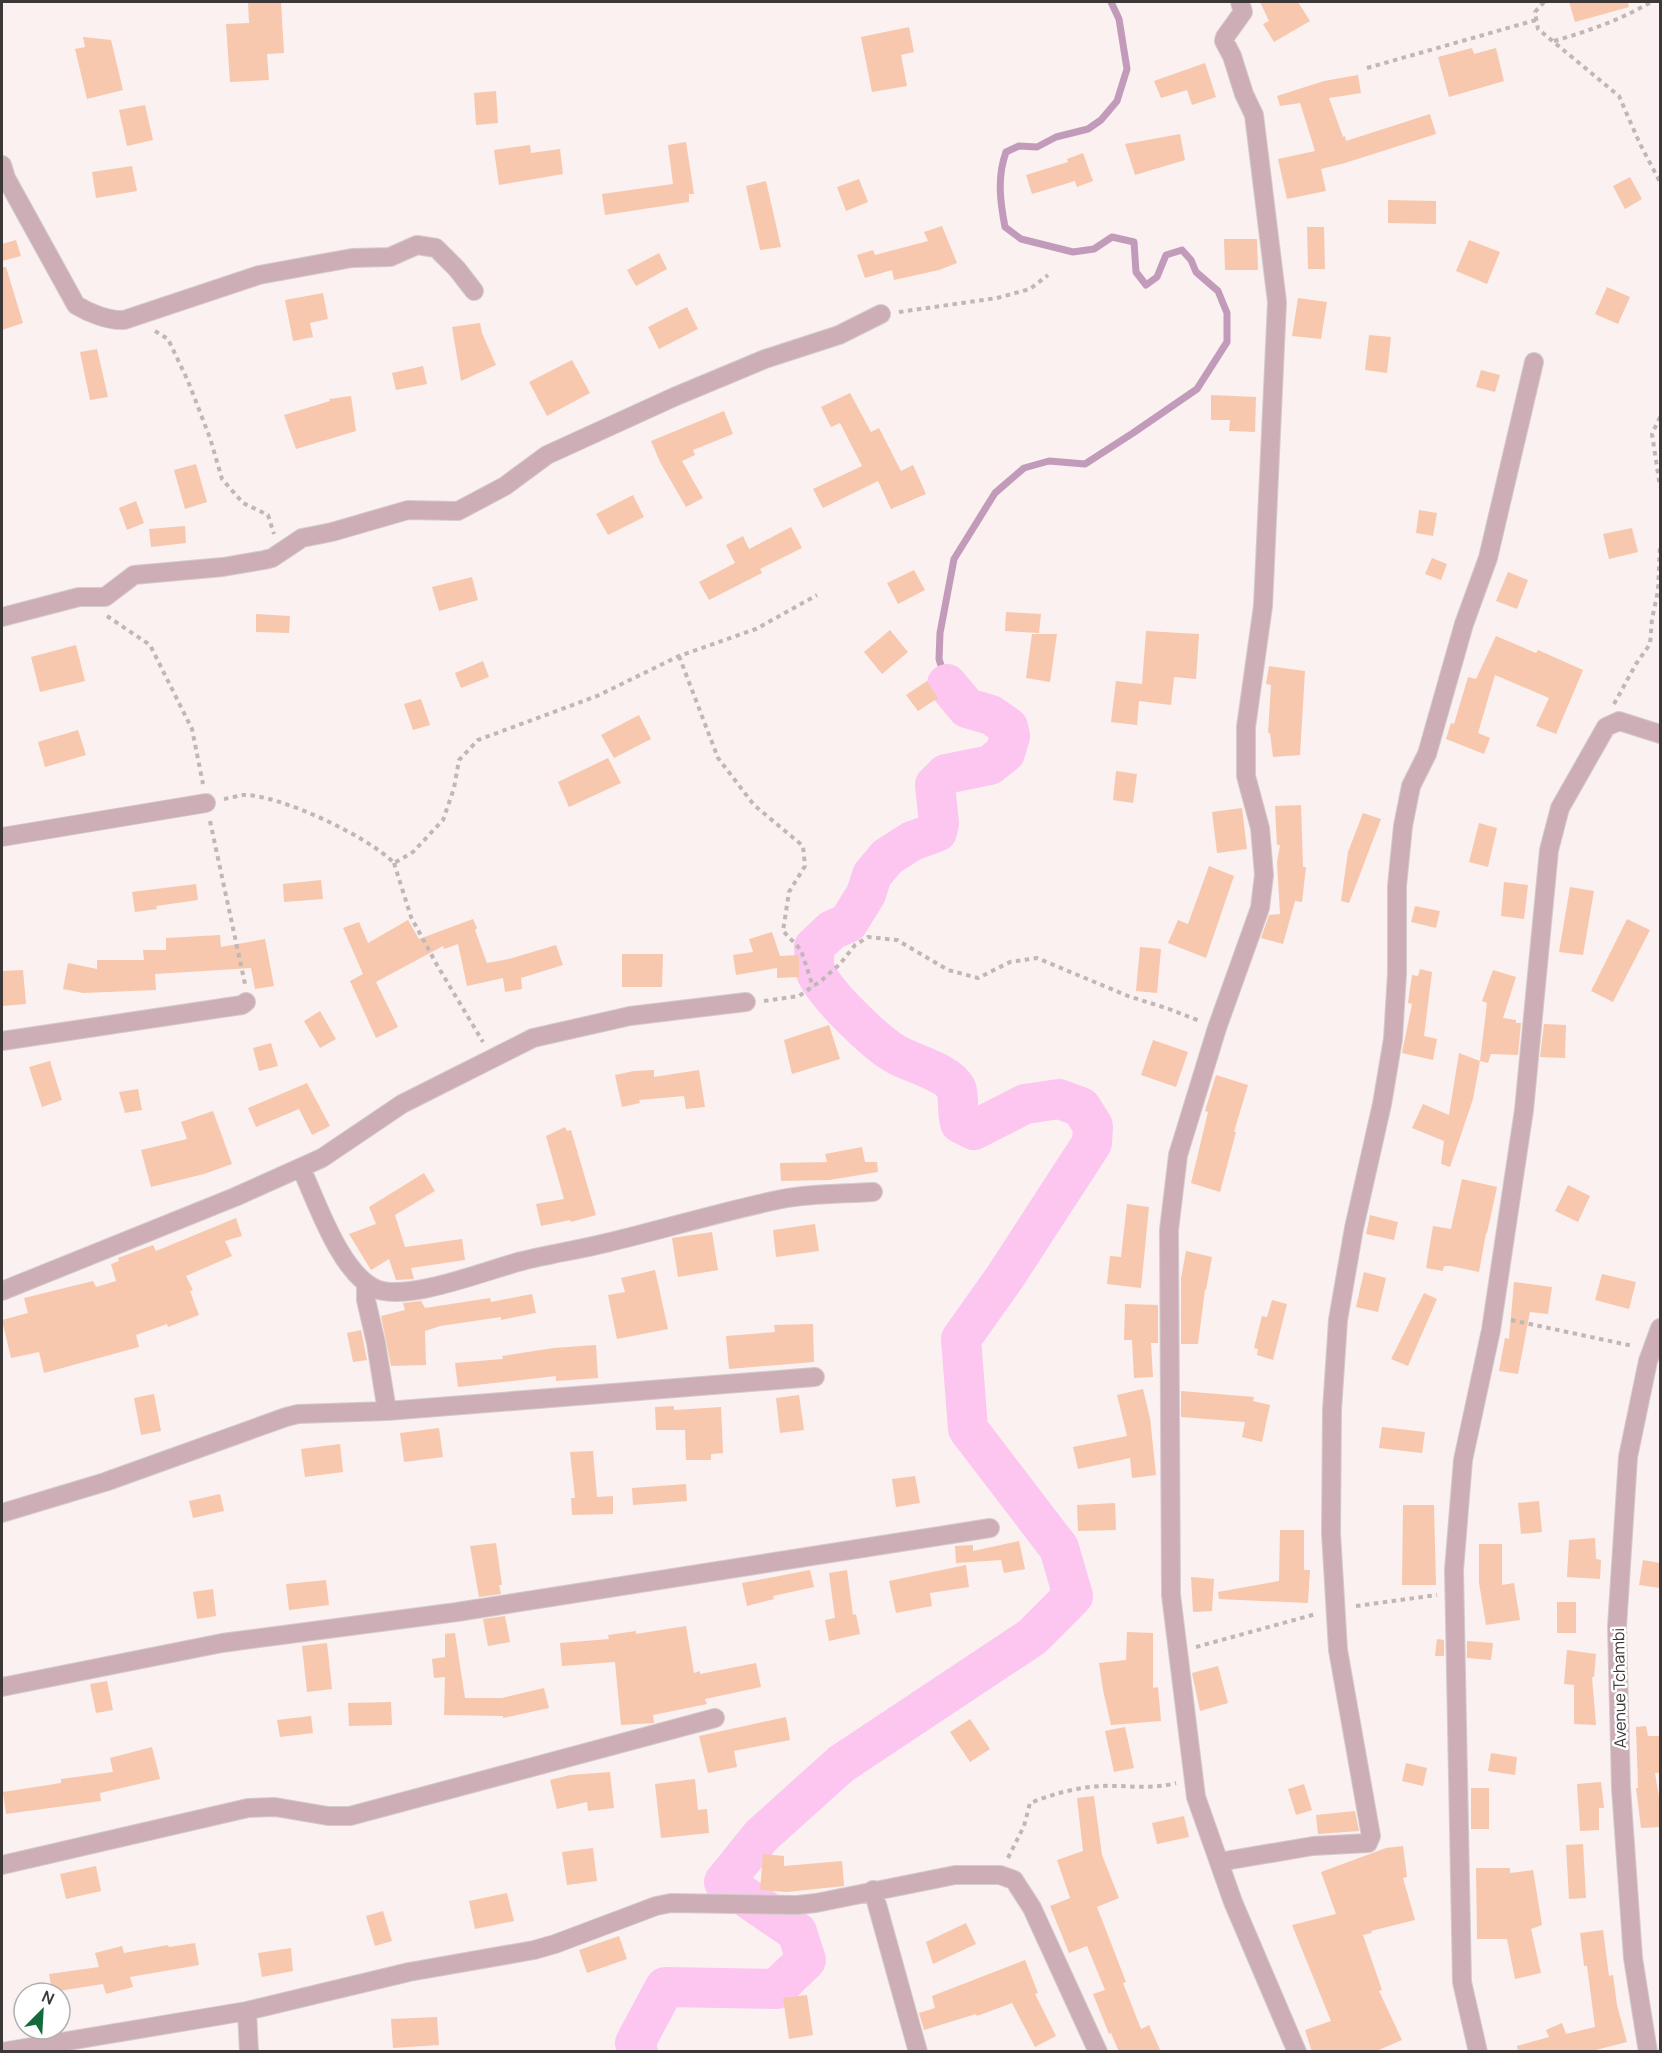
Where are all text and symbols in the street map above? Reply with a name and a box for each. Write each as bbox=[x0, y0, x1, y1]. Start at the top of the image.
street label: Avenue Tchambi bbox=[1607, 1628, 1631, 1748]
north arrow bbox=[12, 1981, 72, 2041]
text: N bbox=[38, 1985, 58, 2010]

